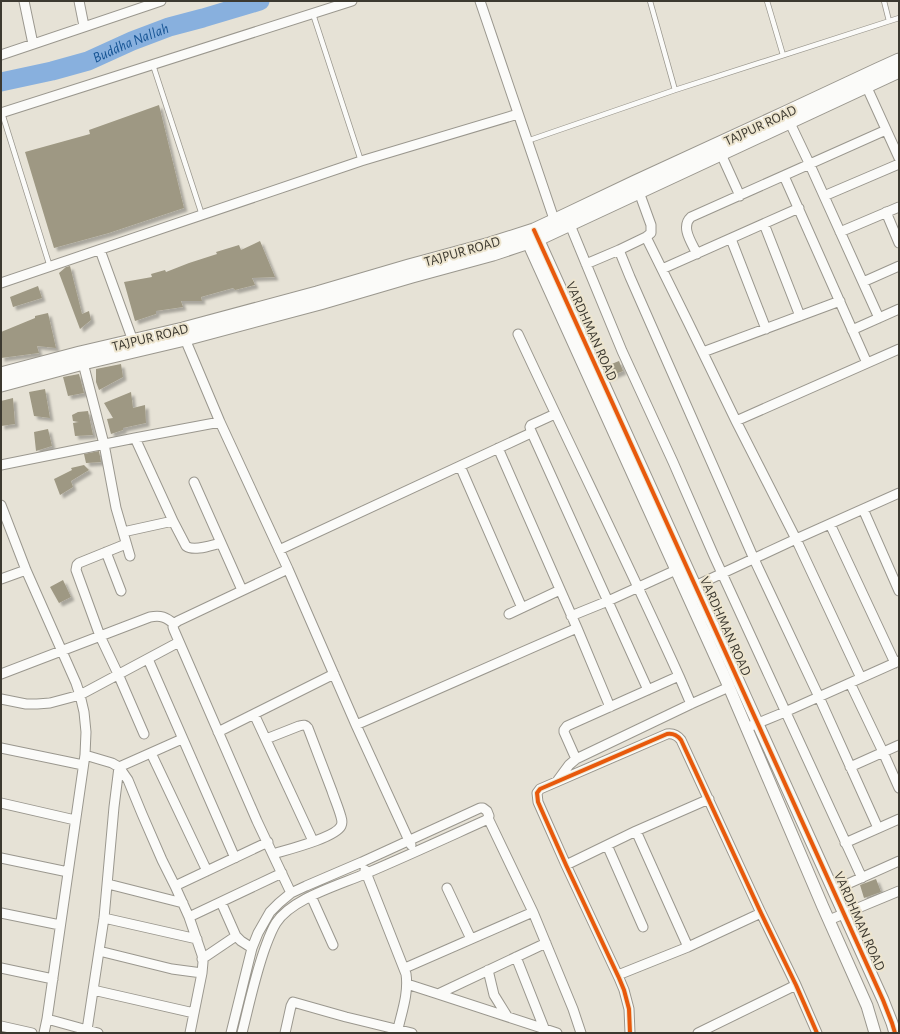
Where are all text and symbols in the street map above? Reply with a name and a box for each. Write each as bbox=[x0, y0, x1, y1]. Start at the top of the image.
water label: Buddha Nallah bbox=[90, 21, 171, 66]
street label: TAJPUR ROAD bbox=[722, 103, 799, 149]
street label: TAJPUR ROAD bbox=[423, 234, 502, 269]
street label: VARDHMAN ROAD bbox=[563, 280, 619, 383]
street label: TAJPUR ROAD bbox=[111, 322, 190, 354]
street label: VARDHMAN ROAD bbox=[697, 575, 753, 678]
street label: VARDHMAN ROAD bbox=[831, 870, 887, 973]

